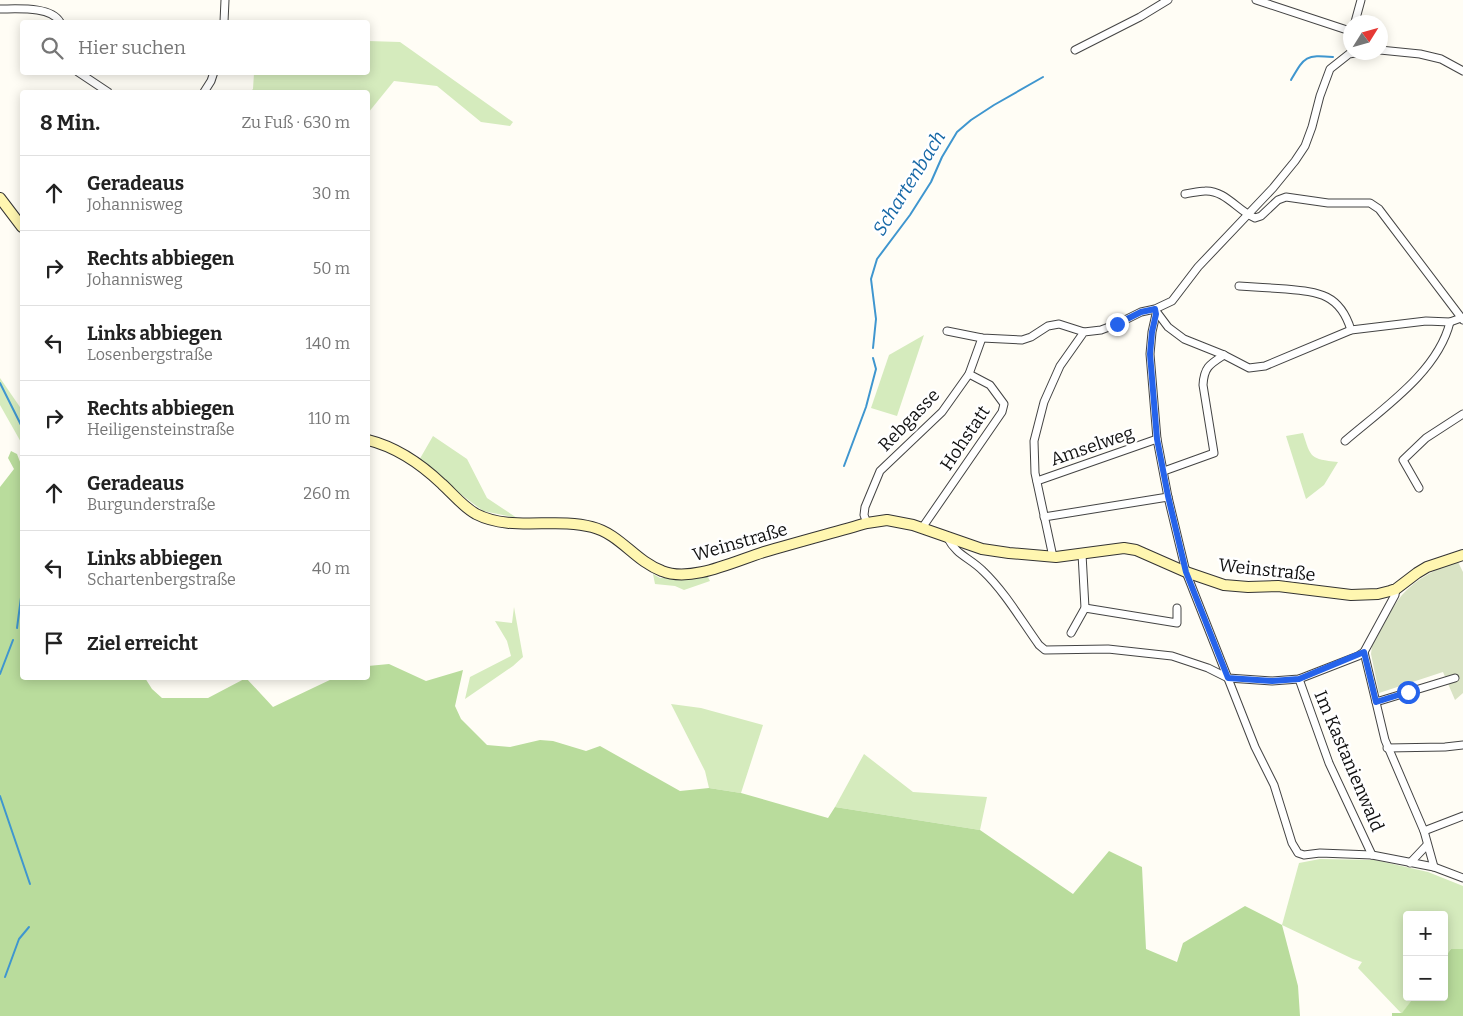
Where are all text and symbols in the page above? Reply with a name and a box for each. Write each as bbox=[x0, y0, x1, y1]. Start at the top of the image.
north arrow bbox=[1343, 15, 1388, 60]
search box bbox=[20, 20, 370, 75]
icon: search bbox=[38, 34, 66, 62]
text: Hier suchen bbox=[78, 36, 186, 59]
text: 8 Min. bbox=[40, 110, 100, 136]
text: Zu Fuß · 630 m bbox=[241, 113, 350, 132]
water label: Schartenbach bbox=[868, 126, 950, 240]
text: Geradeaus bbox=[87, 172, 184, 195]
icon: ahead bbox=[40, 179, 68, 207]
text: 30 m bbox=[312, 184, 350, 203]
text: Johannisweg bbox=[87, 195, 183, 214]
text: Rechts abbiegen bbox=[87, 247, 234, 270]
icon: right bbox=[40, 254, 68, 282]
text: 50 m bbox=[313, 259, 350, 278]
text: Johannisweg bbox=[87, 270, 183, 289]
route end bbox=[1106, 313, 1129, 336]
text: Links abbiegen bbox=[87, 322, 222, 345]
icon: left bbox=[40, 329, 68, 357]
text: 140 m bbox=[305, 334, 350, 353]
text: Losenbergstraße bbox=[87, 345, 213, 364]
street label: Rebgasse bbox=[874, 384, 944, 456]
text: Rechts abbiegen bbox=[87, 397, 234, 420]
street label: Hohstatt bbox=[935, 401, 995, 475]
icon: right bbox=[40, 404, 68, 432]
text: 110 m bbox=[308, 409, 350, 428]
text: Heiligensteinstraße bbox=[87, 420, 235, 439]
street label: Amselweg bbox=[1047, 421, 1137, 471]
text: Geradeaus bbox=[87, 472, 184, 495]
icon: ahead bbox=[40, 479, 68, 507]
text: 260 m bbox=[303, 484, 350, 503]
text: Burgunderstraße bbox=[87, 495, 216, 514]
street label: Weinstraße bbox=[690, 518, 790, 566]
text: Links abbiegen bbox=[87, 547, 222, 570]
icon: left bbox=[40, 554, 68, 582]
street label: Weinstraße bbox=[1217, 554, 1317, 586]
text: 40 m bbox=[312, 559, 350, 578]
text: Schartenbergstraße bbox=[87, 570, 236, 589]
icon: arrive bbox=[40, 629, 68, 657]
text: Ziel erreicht bbox=[87, 632, 198, 655]
route start bbox=[1397, 681, 1420, 704]
street label: Im Kastanienwald bbox=[1309, 687, 1389, 835]
map controls bbox=[1403, 911, 1448, 1001]
button: + bbox=[1403, 911, 1448, 956]
button: − bbox=[1403, 956, 1448, 1001]

